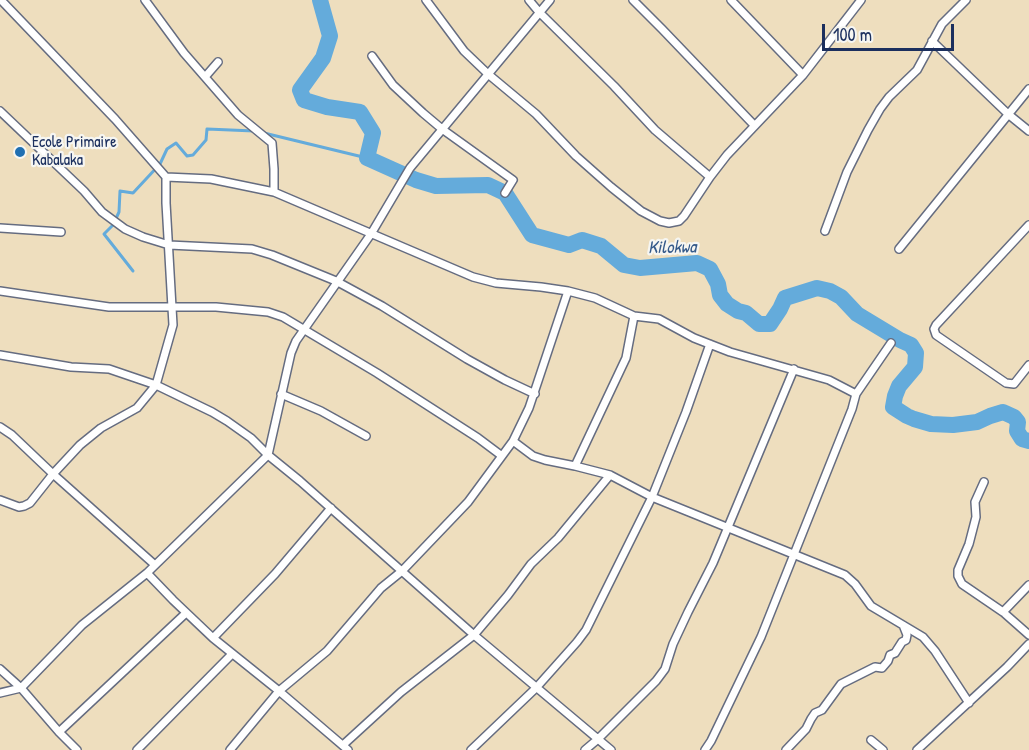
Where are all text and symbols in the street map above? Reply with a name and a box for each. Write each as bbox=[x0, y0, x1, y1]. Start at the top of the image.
scale bar bbox=[825, 12, 957, 50]
text: 100 m bbox=[833, 22, 872, 47]
place label: Ecole Primaire Kabalaka bbox=[32, 133, 117, 171]
marker: Ecole Primaire Kabalaka bbox=[13, 145, 27, 159]
water label: Kilokwa bbox=[648, 237, 696, 259]

